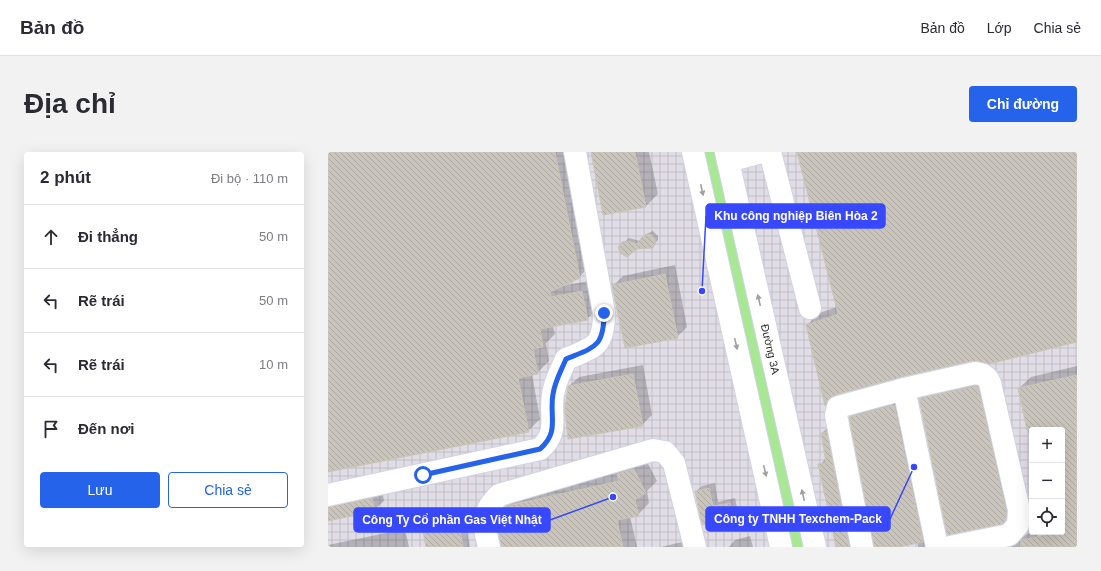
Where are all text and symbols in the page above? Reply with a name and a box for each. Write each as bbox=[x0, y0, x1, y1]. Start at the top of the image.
text: Bản đồ bbox=[20, 17, 84, 38]
text: Bản đồ bbox=[920, 20, 965, 36]
text: Lớp bbox=[987, 20, 1012, 36]
text: Chia sẻ bbox=[1034, 20, 1081, 36]
button: Chỉ đường bbox=[969, 86, 1077, 122]
text: Địa chỉ bbox=[24, 88, 116, 119]
text: 2 phút bbox=[40, 168, 91, 187]
text: Đi bộ · 110 m bbox=[211, 171, 288, 186]
one-way arrow bbox=[699, 184, 705, 196]
callout: Khu công nghiệp Biên Hòa 2 bbox=[706, 204, 885, 228]
text: Khu công nghiệp Biên Hòa 2 bbox=[714, 209, 878, 223]
icon: ahead bbox=[40, 226, 62, 248]
text: Đi thẳng bbox=[78, 228, 138, 245]
text: 50 m bbox=[259, 229, 288, 244]
icon: left bbox=[40, 290, 62, 312]
text: Rẽ trái bbox=[78, 292, 125, 309]
text: 50 m bbox=[259, 293, 288, 308]
one-way arrow bbox=[756, 294, 762, 306]
route end bbox=[595, 304, 613, 322]
street label: Đường 3A bbox=[759, 323, 782, 376]
one-way arrow bbox=[734, 338, 740, 350]
icon: left bbox=[40, 354, 62, 376]
text: Rẽ trái bbox=[78, 356, 125, 373]
text: 10 m bbox=[259, 357, 288, 372]
icon: arrive bbox=[40, 418, 62, 440]
text: Đến nơi bbox=[78, 420, 135, 437]
map controls bbox=[1029, 427, 1065, 535]
button: + bbox=[1029, 427, 1065, 463]
button: − bbox=[1029, 463, 1065, 499]
one-way arrow bbox=[762, 465, 768, 477]
route start bbox=[414, 466, 432, 484]
button: Lưu bbox=[40, 472, 160, 508]
button: Chia sẻ bbox=[168, 472, 288, 508]
one-way arrow bbox=[800, 489, 806, 501]
button: locate bbox=[1029, 499, 1065, 535]
callout: Công ty TNHH Texchem-Pack bbox=[706, 507, 890, 531]
callout: Công Ty Cổ phần Gas Việt Nhật bbox=[354, 508, 550, 532]
text: Công ty TNHH Texchem-Pack bbox=[714, 512, 882, 526]
text: Công Ty Cổ phần Gas Việt Nhật bbox=[362, 513, 542, 527]

